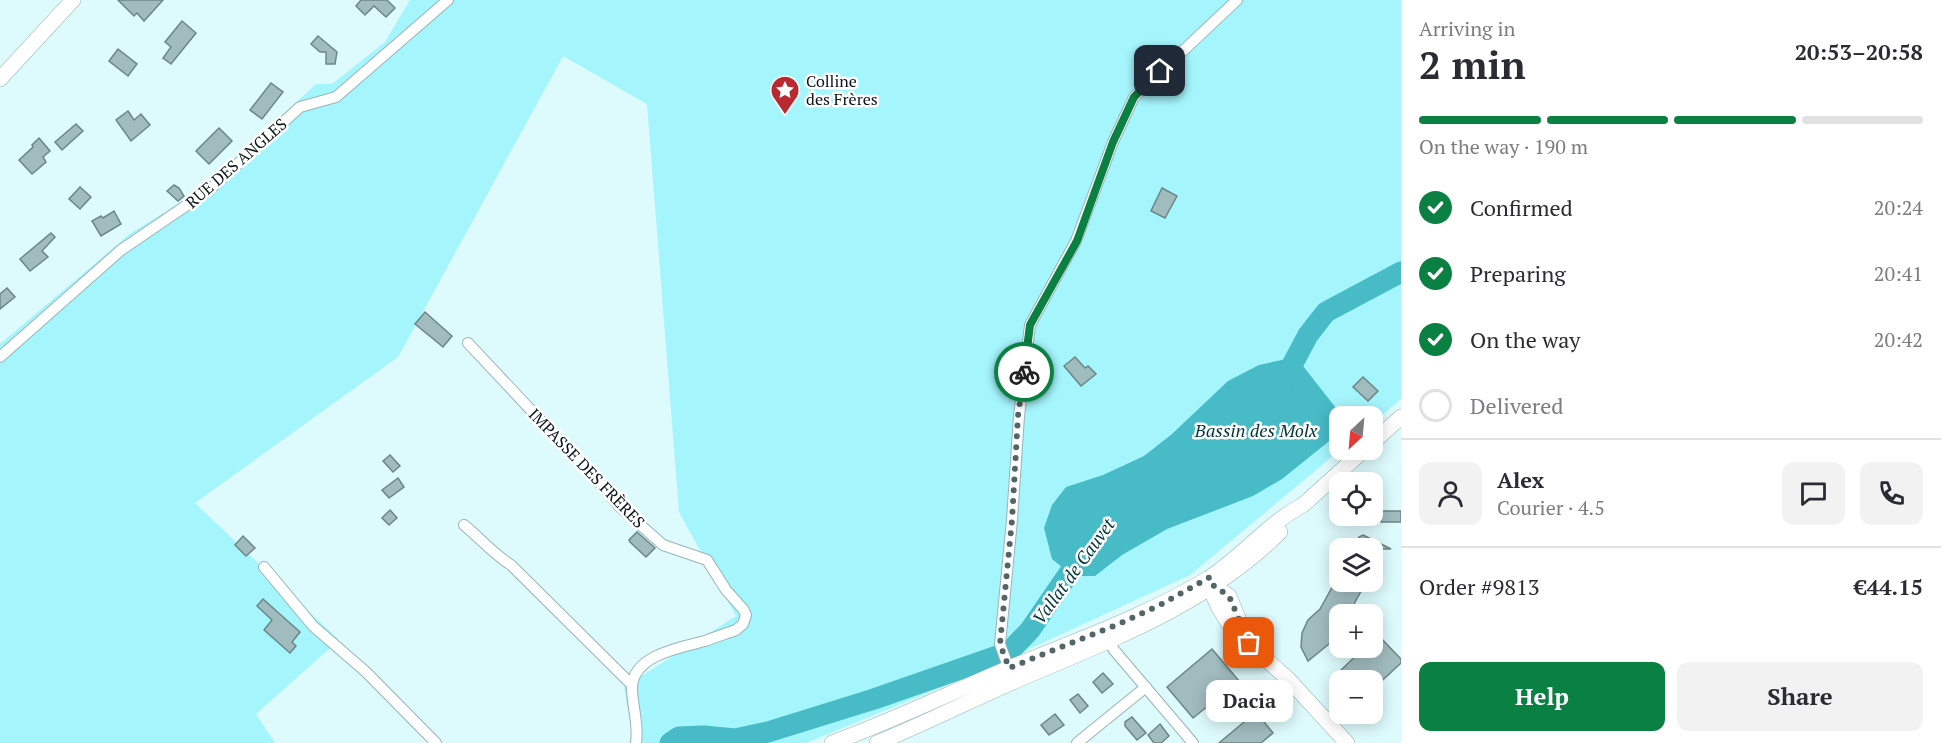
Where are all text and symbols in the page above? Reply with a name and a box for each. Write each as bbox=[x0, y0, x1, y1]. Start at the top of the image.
text: Arriving in bbox=[1419, 15, 1515, 42]
text: 20:53–20:58 bbox=[1795, 37, 1923, 66]
text: 2 min bbox=[1419, 38, 1526, 90]
pin bbox=[1134, 45, 1185, 96]
icon: home bbox=[1143, 54, 1176, 87]
place label: Colline des Frères bbox=[806, 70, 878, 110]
place icon: Colline des Frères bbox=[769, 74, 801, 116]
street label: RUE DES ANGLES bbox=[181, 113, 291, 213]
text: On the way · 190 m bbox=[1419, 133, 1588, 160]
icon: check bbox=[1419, 191, 1452, 224]
text: Confirmed bbox=[1470, 193, 1573, 222]
text: 20:24 bbox=[1874, 194, 1923, 221]
icon: check bbox=[1419, 257, 1452, 290]
text: Preparing bbox=[1470, 259, 1566, 288]
text: 20:41 bbox=[1874, 260, 1923, 287]
icon: check bbox=[1419, 323, 1452, 356]
text: On the way bbox=[1470, 325, 1580, 354]
text: 20:42 bbox=[1874, 326, 1923, 353]
courier bbox=[994, 342, 1054, 402]
icon: bike bbox=[1008, 356, 1041, 389]
text: Delivered bbox=[1470, 391, 1563, 420]
street label: IMPASSE DES FRÈRES bbox=[524, 403, 650, 533]
north arrow bbox=[1329, 406, 1383, 460]
map controls bbox=[1329, 406, 1383, 724]
water label: Bassin des Molx bbox=[1194, 418, 1318, 442]
button: person bbox=[1419, 462, 1482, 525]
button: chat bbox=[1782, 462, 1845, 525]
button: phone bbox=[1860, 462, 1923, 525]
text: Alex bbox=[1497, 465, 1544, 494]
button: locate bbox=[1329, 472, 1383, 526]
text: Courier · 4.5 bbox=[1497, 494, 1605, 521]
water label: Vallat de Cauvet bbox=[1026, 512, 1120, 629]
button: layers bbox=[1329, 538, 1383, 592]
text: Order #9813 bbox=[1419, 572, 1539, 601]
text: €44.15 bbox=[1854, 572, 1923, 601]
button: + bbox=[1329, 604, 1383, 658]
pin bbox=[1223, 617, 1274, 668]
icon: bag bbox=[1232, 626, 1265, 659]
button: Help bbox=[1419, 662, 1665, 731]
button: Share bbox=[1677, 662, 1923, 731]
button: − bbox=[1329, 670, 1383, 724]
callout: Dacia bbox=[1206, 679, 1292, 721]
text: Dacia bbox=[1223, 687, 1276, 714]

